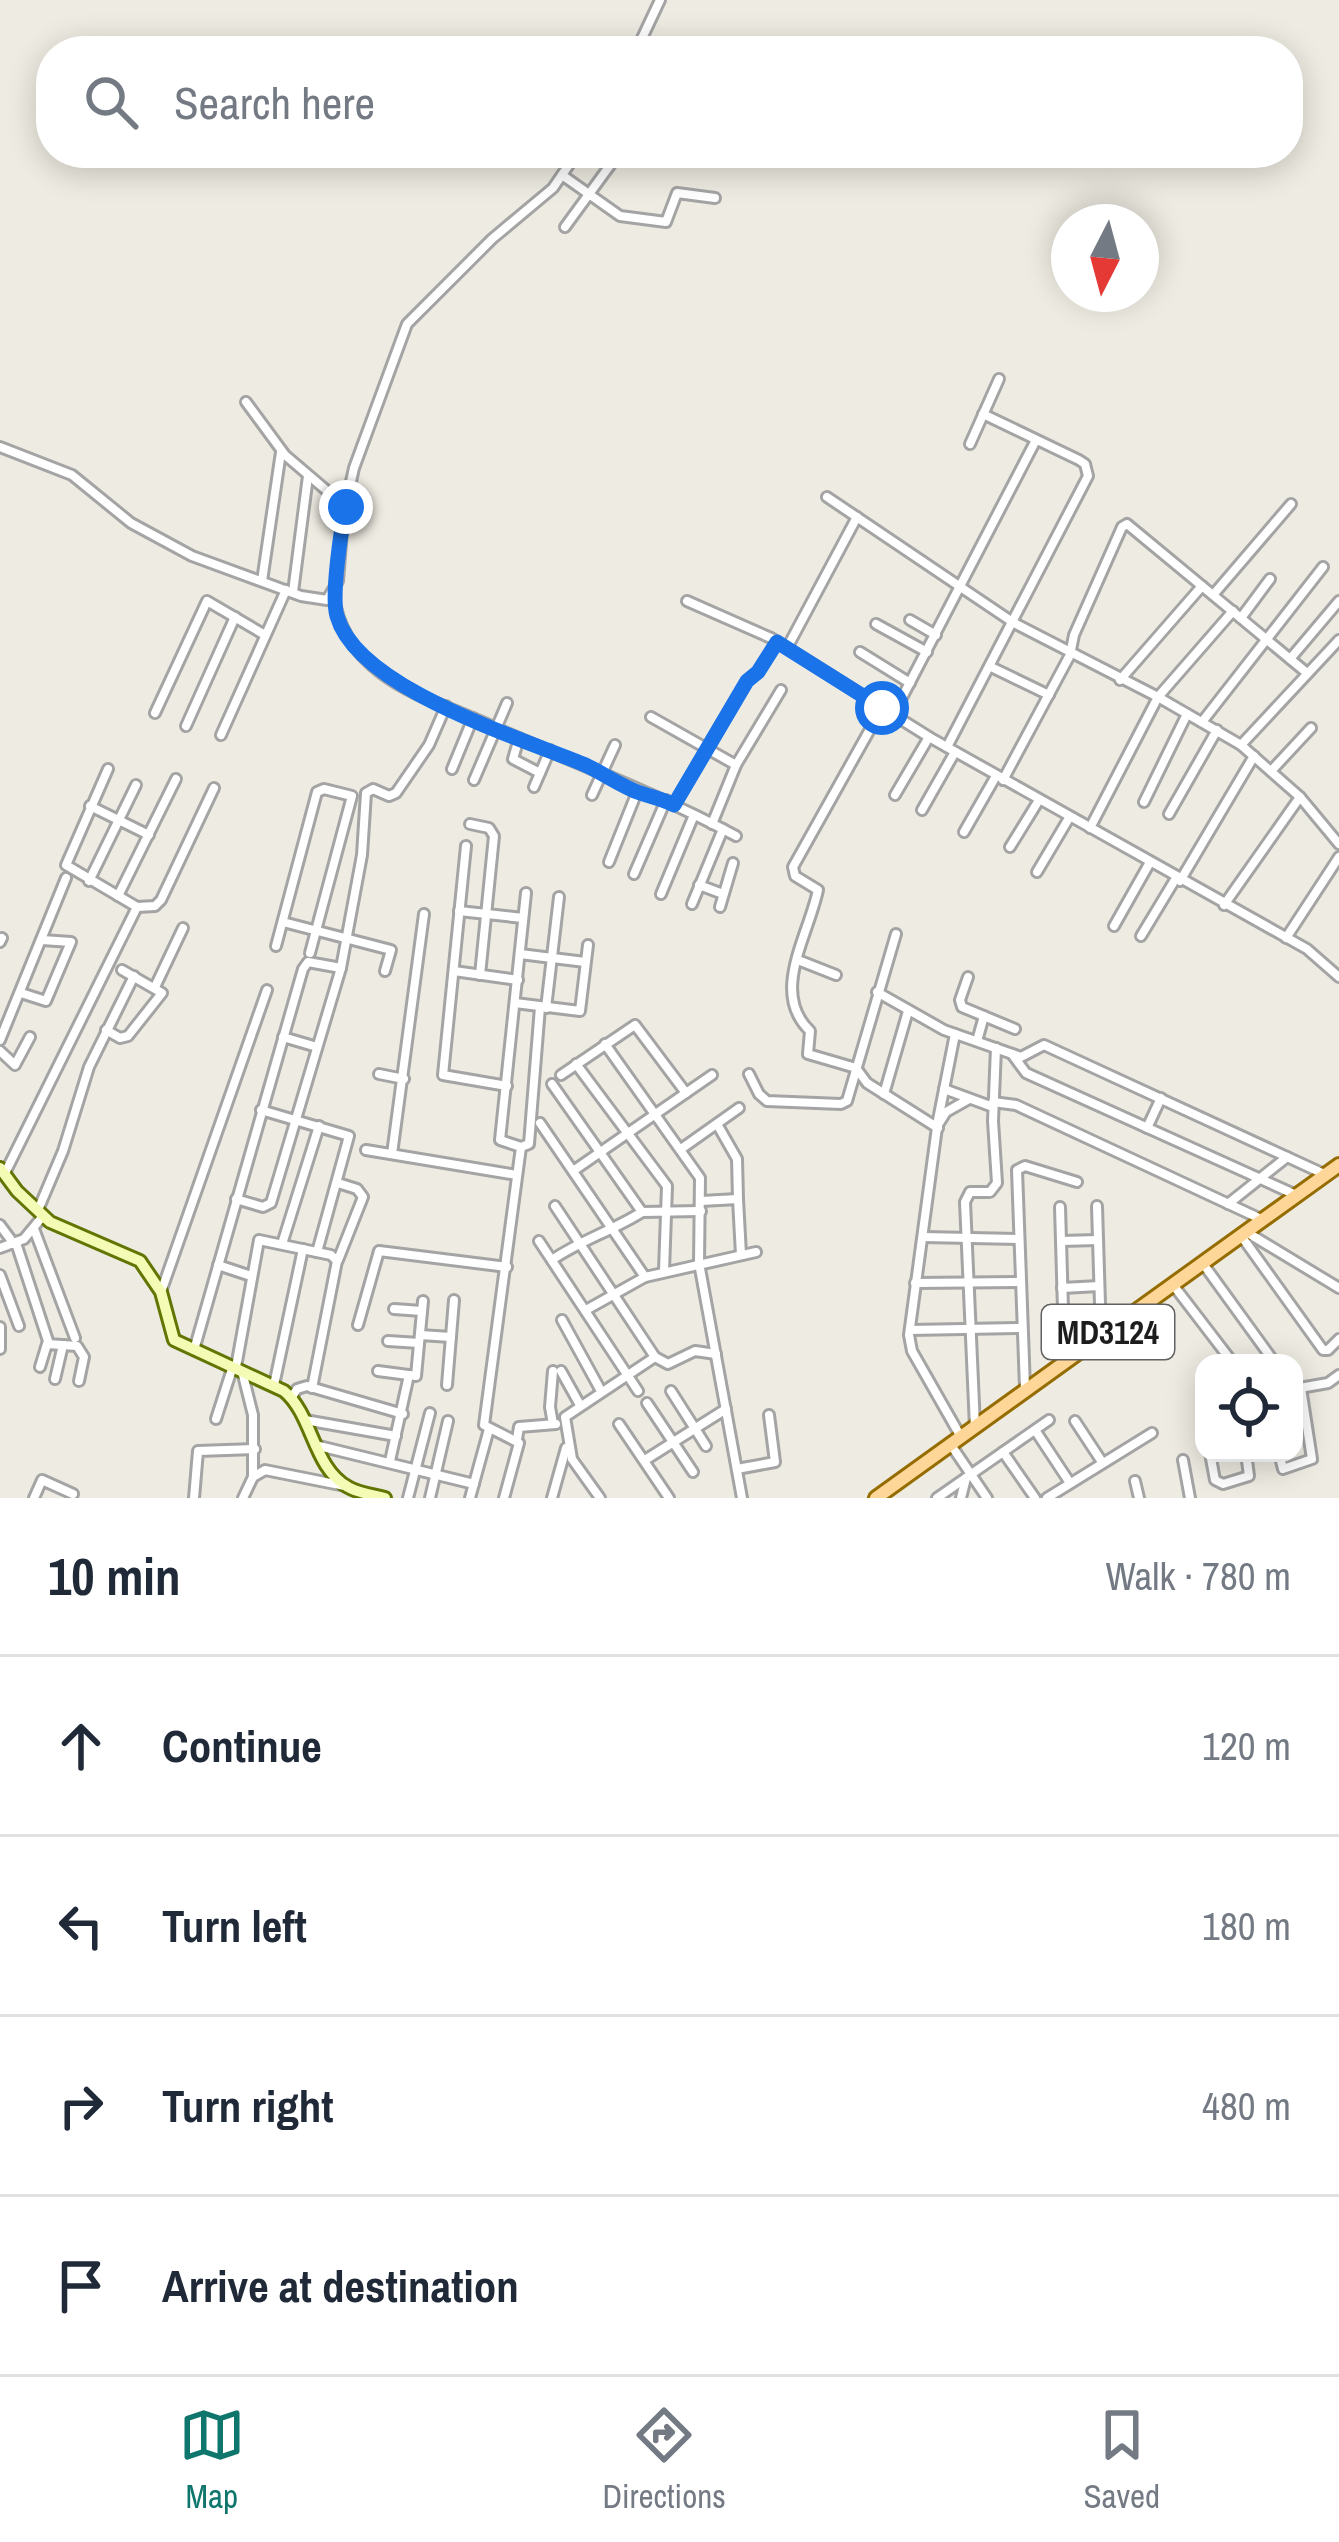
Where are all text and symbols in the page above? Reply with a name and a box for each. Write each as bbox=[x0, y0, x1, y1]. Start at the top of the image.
search box bbox=[36, 36, 1303, 168]
icon: search bbox=[78, 69, 144, 135]
text: Search here bbox=[174, 72, 375, 133]
north arrow bbox=[1051, 204, 1159, 312]
route end bbox=[319, 480, 373, 534]
route start bbox=[855, 681, 909, 735]
road number: MD3124 bbox=[1042, 1305, 1174, 1359]
map controls bbox=[1195, 1354, 1303, 1462]
button: locate bbox=[1195, 1354, 1303, 1462]
text: 10 min bbox=[48, 1542, 181, 1611]
text: Walk · 780 m bbox=[1106, 1550, 1291, 1602]
icon: ahead bbox=[48, 1713, 114, 1779]
text: Continue bbox=[162, 1715, 322, 1776]
text: 120 m bbox=[1202, 1720, 1291, 1772]
icon: left bbox=[48, 1893, 114, 1959]
text: Turn left bbox=[162, 1895, 307, 1956]
text: 180 m bbox=[1202, 1900, 1291, 1952]
icon: right bbox=[48, 2073, 114, 2139]
text: Turn right bbox=[162, 2075, 334, 2136]
text: 480 m bbox=[1202, 2080, 1291, 2132]
icon: arrive bbox=[48, 2253, 114, 2319]
text: Arrive at destination bbox=[162, 2255, 519, 2316]
tab: Map bbox=[179, 2402, 245, 2518]
tab: Directions bbox=[602, 2402, 726, 2518]
tab: Saved bbox=[1083, 2402, 1160, 2518]

